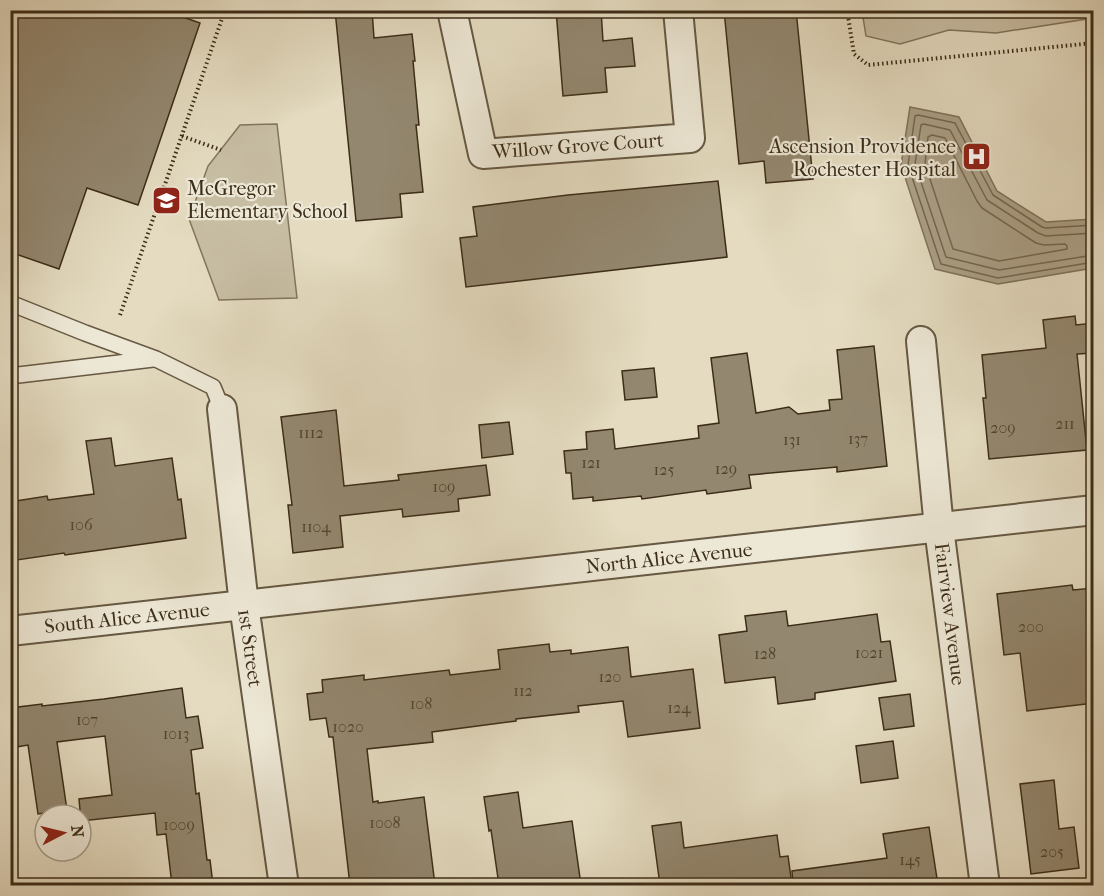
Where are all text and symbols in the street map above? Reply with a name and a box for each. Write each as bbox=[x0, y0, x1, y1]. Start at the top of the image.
street label: Willow Grove Court bbox=[490, 129, 665, 164]
place label: Ascension Providence Rochester Hospital bbox=[768, 135, 956, 181]
hospital icon: Ascension Providence Rochester Hospital bbox=[961, 141, 993, 173]
place label: McGregor Elementary School bbox=[187, 177, 349, 223]
school or university icon: McGregor Elementary School bbox=[150, 184, 182, 216]
house number: 211 bbox=[1055, 414, 1075, 433]
house number: 209 bbox=[990, 418, 1016, 437]
house number: 1112 bbox=[298, 423, 324, 442]
house number: 137 bbox=[848, 429, 868, 448]
house number: 131 bbox=[783, 430, 801, 449]
house number: 121 bbox=[581, 453, 601, 472]
house number: 129 bbox=[715, 459, 737, 478]
house number: 125 bbox=[654, 460, 675, 479]
house number: 109 bbox=[433, 477, 455, 496]
house number: 106 bbox=[69, 515, 93, 534]
house number: 1104 bbox=[301, 517, 331, 536]
street label: North Alice Avenue bbox=[584, 538, 754, 578]
street label: Fairview Avenue bbox=[930, 541, 970, 687]
street label: South Alice Avenue bbox=[43, 598, 211, 638]
street label: 1st Street bbox=[233, 607, 267, 689]
house number: 200 bbox=[1018, 617, 1044, 636]
house number: 1021 bbox=[855, 643, 883, 662]
house number: 128 bbox=[754, 644, 776, 663]
house number: 120 bbox=[599, 667, 621, 686]
house number: 112 bbox=[513, 681, 533, 700]
house number: 108 bbox=[410, 694, 432, 713]
house number: 124 bbox=[667, 698, 691, 717]
house number: 107 bbox=[76, 710, 98, 729]
house number: 1020 bbox=[332, 717, 364, 736]
house number: 1013 bbox=[163, 724, 189, 743]
north arrow bbox=[33, 803, 93, 863]
house number: 1008 bbox=[369, 813, 401, 832]
house number: 1009 bbox=[163, 815, 195, 834]
text: N bbox=[67, 824, 88, 839]
house number: 205 bbox=[1040, 842, 1064, 861]
house number: 145 bbox=[899, 850, 921, 869]

